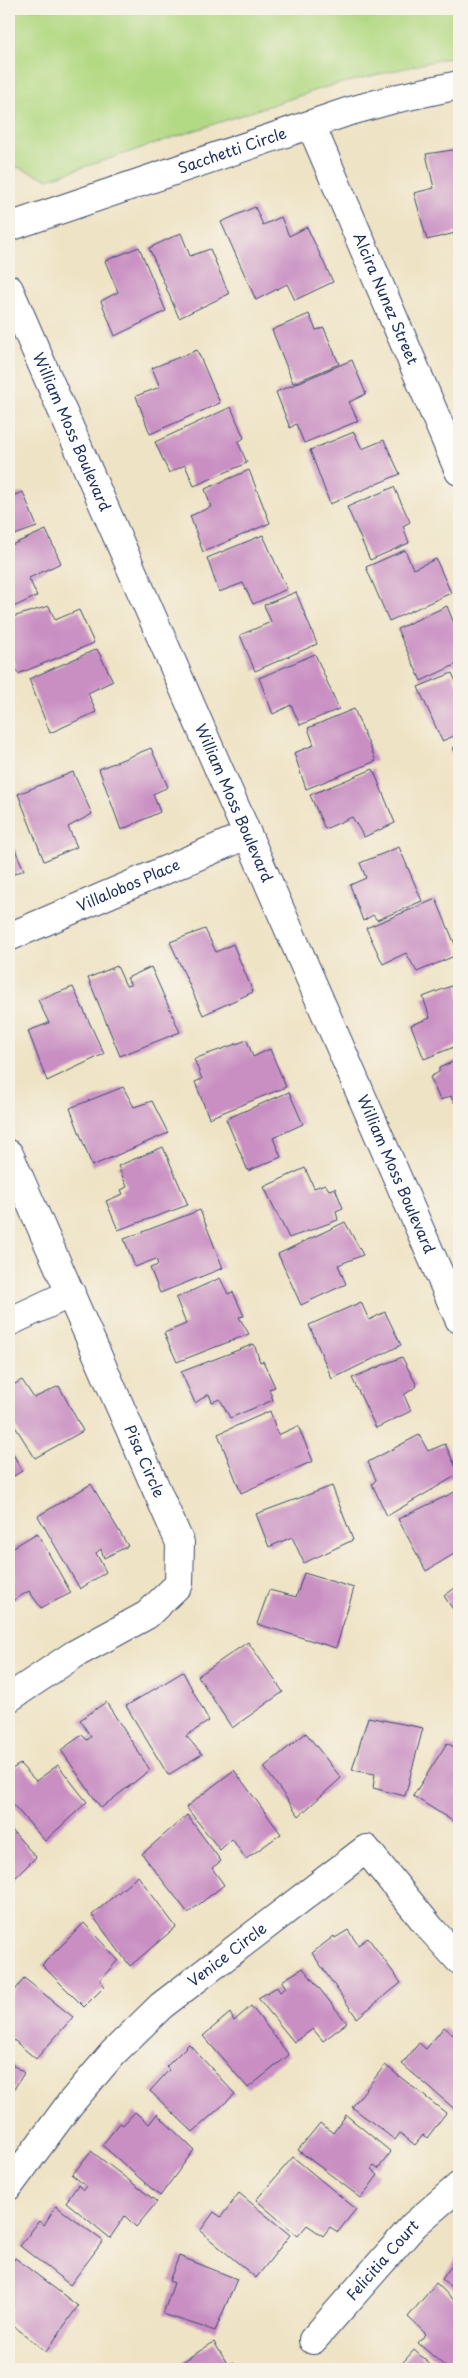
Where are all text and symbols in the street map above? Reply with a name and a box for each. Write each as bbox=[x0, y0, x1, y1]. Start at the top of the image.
street label: Sacchetti Circle bbox=[174, 120, 289, 179]
street label: Alcira Nunez Street bbox=[348, 229, 425, 368]
street label: William Moss Boulevard bbox=[28, 348, 118, 514]
street label: William Moss Boulevard bbox=[190, 719, 280, 886]
street label: Villalobos Place bbox=[73, 852, 183, 917]
street label: William Moss Boulevard bbox=[352, 1091, 442, 1257]
street label: Pisa Circle bbox=[119, 1421, 172, 1501]
street label: Venice Circle bbox=[182, 1916, 271, 1991]
street label: Felicitia Court bbox=[340, 2213, 423, 2305]

